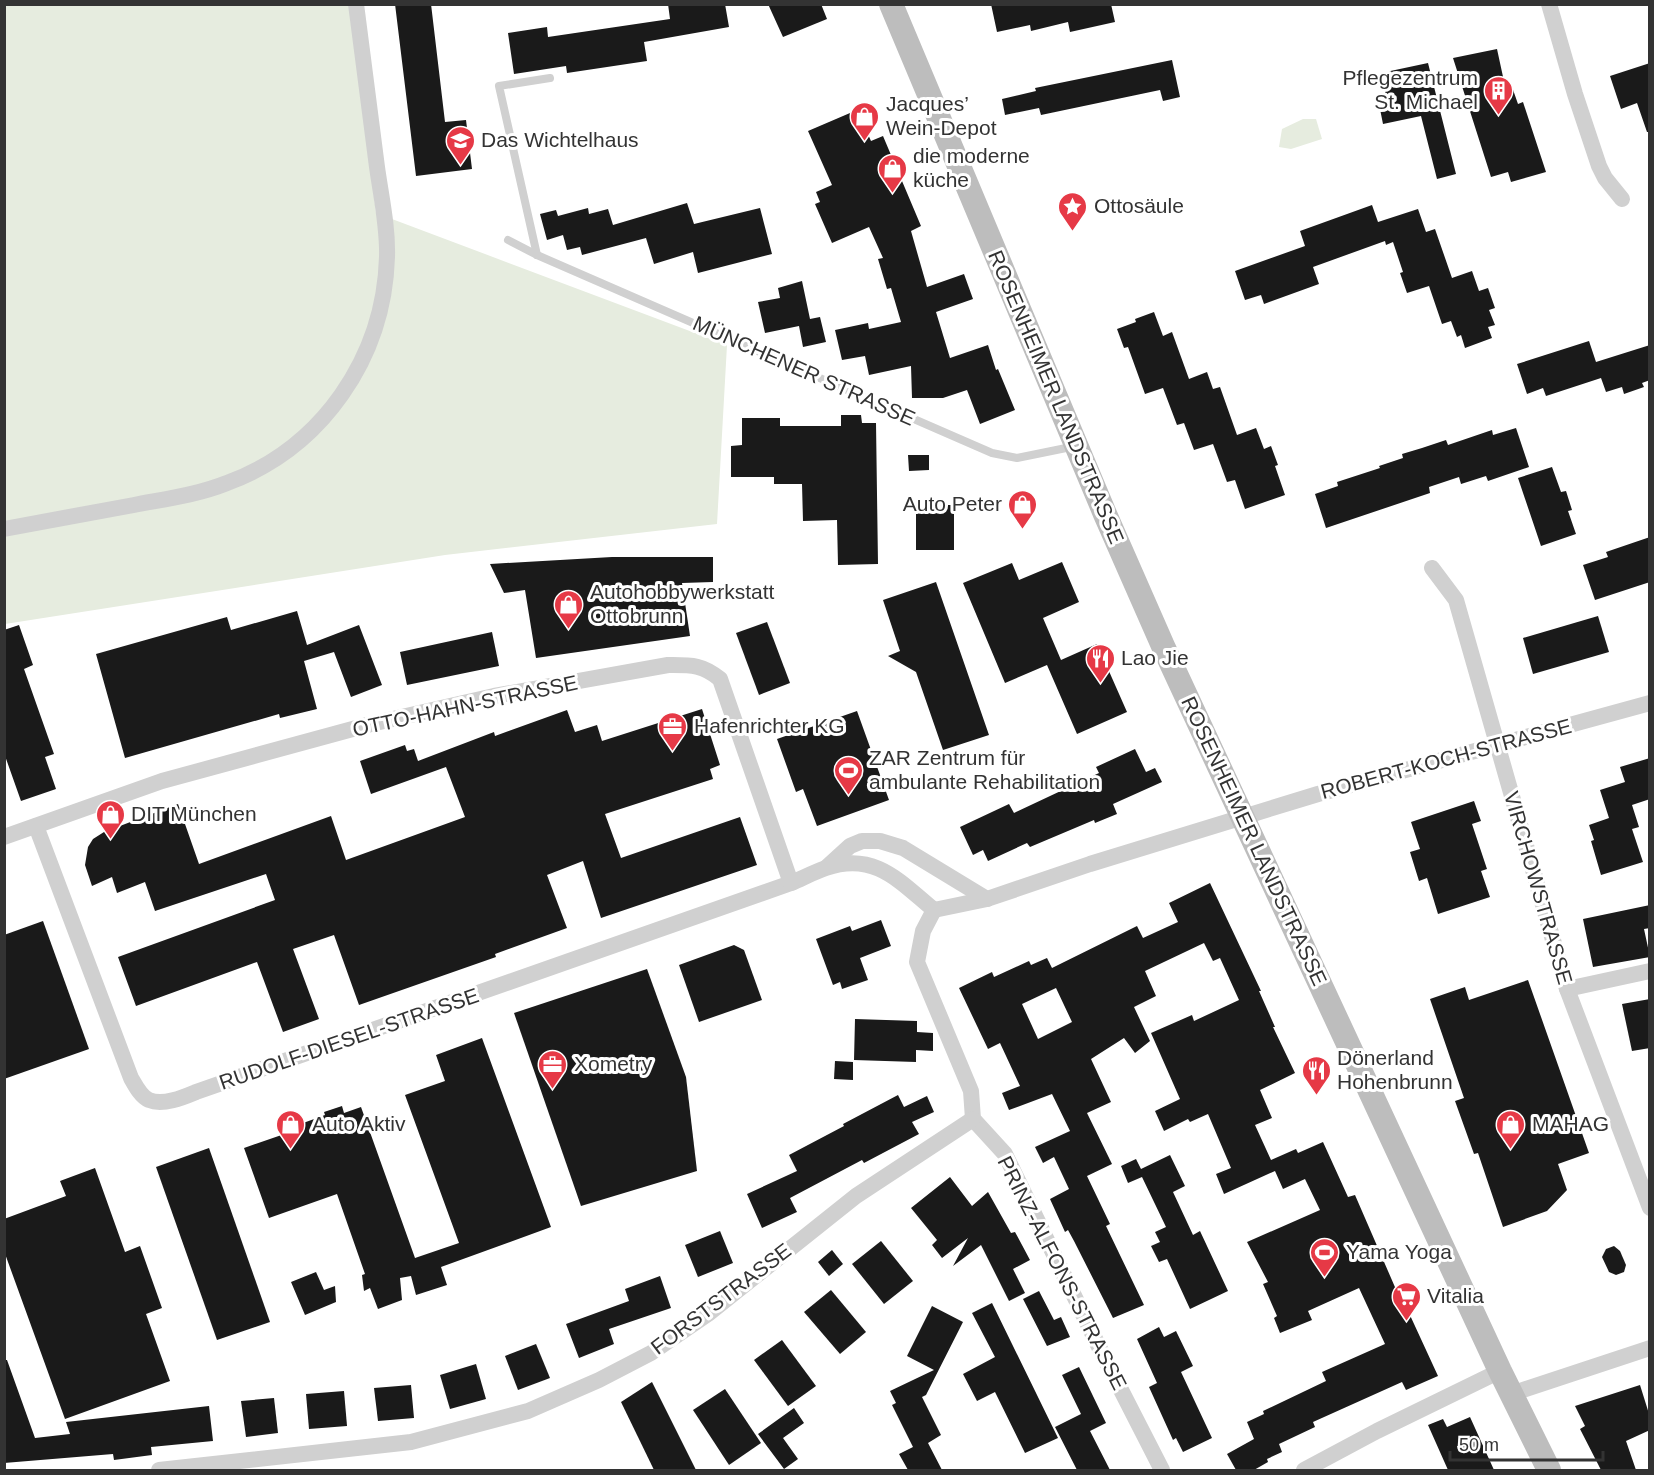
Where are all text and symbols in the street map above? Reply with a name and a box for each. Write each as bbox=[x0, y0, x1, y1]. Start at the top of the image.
place label: Pflegezentrum St. Michael bbox=[1343, 66, 1478, 113]
building icon: Pflegezentrum St. Michael bbox=[1483, 74, 1515, 116]
place label: Jacques’ Wein-Depot bbox=[886, 92, 997, 139]
shop icon: Jacques’ Wein-Depot bbox=[849, 100, 881, 142]
school or university icon: Das Wichtelhaus bbox=[444, 124, 476, 166]
place label: Das Wichtelhaus bbox=[481, 128, 639, 151]
place label: die moderne küche bbox=[913, 144, 1030, 191]
shop icon: die moderne küche bbox=[876, 152, 908, 194]
place icon: Ottosäule bbox=[1057, 190, 1089, 232]
place label: Ottosäule bbox=[1094, 194, 1184, 217]
street label: ROSENHEIMER LANDSTRASSE bbox=[984, 247, 1129, 547]
street label: MÜNCHENER STRASSE bbox=[690, 311, 919, 430]
shop icon: Auto Peter bbox=[1007, 488, 1039, 530]
place label: Auto Peter bbox=[903, 492, 1002, 515]
place label: Autohobbywerkstatt Ottobrunn bbox=[590, 580, 775, 627]
shop icon: Autohobbywerkstatt Ottobrunn bbox=[553, 588, 585, 630]
restaurant icon: Lao Jie bbox=[1084, 642, 1116, 684]
place label: Lao Jie bbox=[1121, 646, 1189, 669]
street label: OTTO-HAHN-STRASSE bbox=[350, 670, 580, 741]
street label: ROSENHEIMER LANDSTRASSE bbox=[1177, 693, 1332, 989]
office icon: Hafenrichter KG bbox=[657, 710, 689, 752]
place label: Hafenrichter KG bbox=[694, 714, 845, 737]
street label: ROBERT-KOCH-STRASSE bbox=[1318, 714, 1574, 803]
place label: ZAR Zentrum für ambulante Rehabilitation bbox=[869, 746, 1100, 793]
sports icon: ZAR Zentrum für ambulante Rehabilitation bbox=[832, 754, 864, 796]
street label: VIRCHOWSTRASSE bbox=[1500, 789, 1577, 987]
shop icon: DIT München bbox=[94, 798, 126, 840]
place label: DIT München bbox=[131, 802, 257, 825]
street label: RUDOLF-DIESEL-STRASSE bbox=[216, 983, 482, 1094]
place label: Dönerland Hohenbrunn bbox=[1337, 1046, 1453, 1093]
office icon: Xometry bbox=[537, 1048, 569, 1090]
place label: Xometry bbox=[574, 1052, 653, 1075]
restaurant icon: Dönerland Hohenbrunn bbox=[1300, 1054, 1332, 1096]
shop icon: Auto Aktiv bbox=[275, 1108, 307, 1150]
shop icon: MAHAG bbox=[1495, 1108, 1527, 1150]
place label: Auto Aktiv bbox=[312, 1112, 406, 1135]
place label: MAHAG bbox=[1532, 1112, 1609, 1135]
street label: PRINZ-ALFONS-STRASSE bbox=[993, 1152, 1131, 1393]
sports icon: Yama Yoga bbox=[1309, 1236, 1341, 1278]
street label: FORSTSTRASSE bbox=[646, 1239, 795, 1359]
place label: Yama Yoga bbox=[1346, 1240, 1452, 1263]
supermarket icon: Vitalia bbox=[1390, 1280, 1422, 1322]
place label: Vitalia bbox=[1427, 1284, 1484, 1307]
scale bar bbox=[1450, 1424, 1603, 1462]
text: 50 m bbox=[1459, 1435, 1499, 1455]

